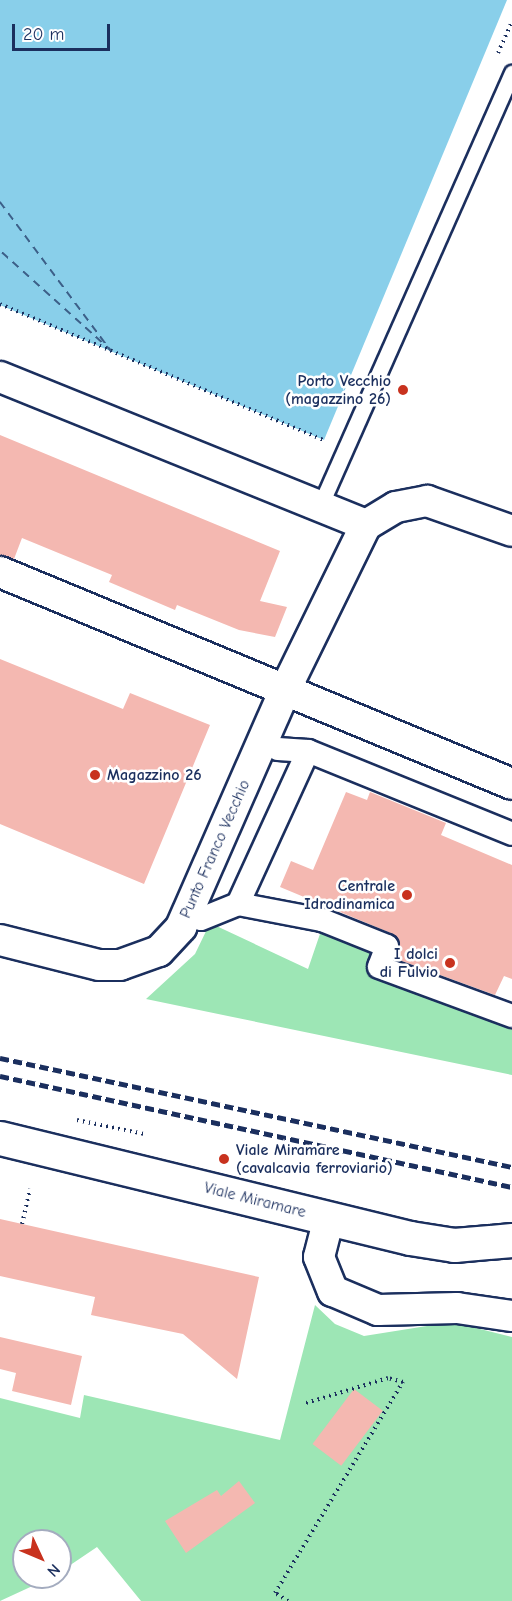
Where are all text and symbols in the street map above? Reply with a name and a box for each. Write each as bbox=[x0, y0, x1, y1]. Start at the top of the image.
scale bar bbox=[15, 12, 112, 50]
text: 20 m bbox=[23, 24, 64, 45]
place label: Porto Vecchio (magazzino 26) bbox=[285, 371, 391, 409]
marker: Porto Vecchio (magazzino 26) bbox=[396, 383, 410, 397]
place label: Magazzino 26 bbox=[107, 765, 202, 785]
marker: Magazzino 26 bbox=[88, 768, 102, 782]
street label: Punto Franco Vecchio bbox=[176, 777, 254, 921]
place label: Centrale Idrodinamica bbox=[304, 876, 395, 914]
marker: Centrale Idrodinamica bbox=[400, 888, 414, 902]
place label: I dolci di Fulvio bbox=[380, 944, 438, 982]
marker: I dolci di Fulvio bbox=[443, 956, 457, 970]
place label: Viale Miramare (cavalcavia ferroviario) bbox=[236, 1140, 393, 1178]
marker: Viale Miramare (cavalcavia ferroviario) bbox=[217, 1152, 231, 1166]
street label: Viale Miramare bbox=[202, 1178, 308, 1222]
north arrow bbox=[12, 1529, 72, 1589]
text: N bbox=[43, 1560, 64, 1580]

